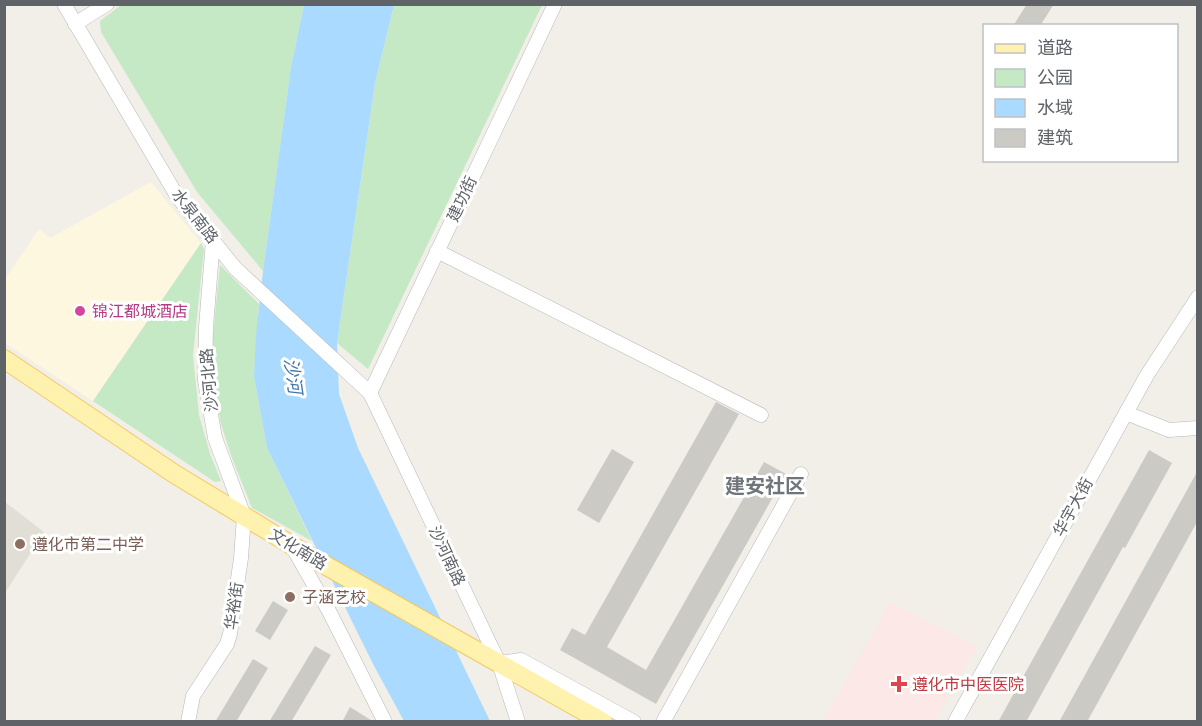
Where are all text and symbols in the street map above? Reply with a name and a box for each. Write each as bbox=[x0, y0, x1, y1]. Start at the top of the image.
legend bbox=[983, 24, 1178, 162]
text: 道路 bbox=[1037, 37, 1073, 59]
text: 公园 bbox=[1037, 67, 1073, 89]
text: 水域 bbox=[1037, 97, 1073, 119]
text: 建筑 bbox=[1037, 127, 1073, 149]
street label: 建功街 bbox=[443, 173, 481, 225]
street label: 水泉南路 bbox=[168, 185, 222, 247]
place label: 锦江都城酒店 bbox=[92, 302, 188, 321]
marker: 锦江都城酒店 bbox=[73, 304, 87, 318]
street label: 沙河北路 bbox=[197, 347, 221, 413]
water label: 沙河 bbox=[280, 357, 307, 398]
district label: 建安社区 bbox=[725, 474, 805, 498]
street label: 华宇大街 bbox=[1049, 474, 1097, 540]
street label: 沙河南路 bbox=[425, 523, 469, 589]
street label: 文化南路 bbox=[266, 524, 330, 574]
place label: 遵化市第二中学 bbox=[32, 535, 144, 554]
marker: 遵化市第二中学 bbox=[13, 537, 27, 551]
street label: 华裕街 bbox=[221, 581, 247, 631]
place label: 子涵艺校 bbox=[302, 588, 366, 607]
marker: 子涵艺校 bbox=[283, 590, 297, 604]
marker: 遵化市中医医院 bbox=[890, 675, 908, 693]
place label: 遵化市中医医院 bbox=[912, 675, 1024, 694]

